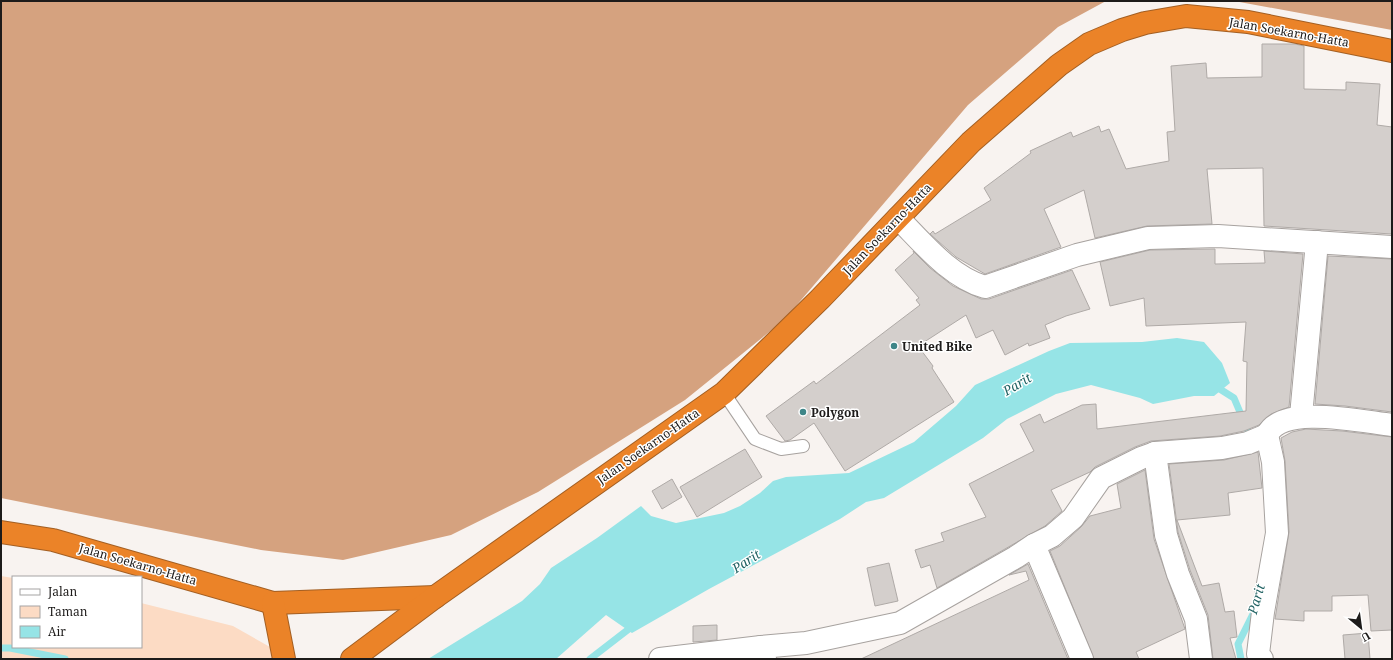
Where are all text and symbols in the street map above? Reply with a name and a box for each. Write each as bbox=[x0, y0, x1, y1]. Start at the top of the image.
street label: Jalan Soekarno-Hatta bbox=[1227, 13, 1351, 51]
street label: Jalan Soekarno-Hatta bbox=[838, 179, 935, 279]
place label: United Bike bbox=[902, 338, 973, 355]
marker: United Bike bbox=[889, 341, 899, 351]
water label: Parit bbox=[998, 368, 1035, 400]
street label: Jalan Soekarno-Hatta bbox=[593, 404, 703, 488]
place label: Polygon bbox=[811, 404, 859, 421]
marker: Polygon bbox=[798, 407, 808, 417]
street label: Jalan Soekarno-Hatta bbox=[76, 539, 199, 589]
water label: Parit bbox=[728, 545, 764, 577]
legend bbox=[12, 576, 142, 648]
water label: Parit bbox=[1243, 582, 1269, 617]
text: Jalan bbox=[47, 583, 78, 600]
text: Taman bbox=[48, 603, 88, 620]
north arrow bbox=[1341, 608, 1381, 648]
text: Air bbox=[48, 623, 66, 640]
text: U bbox=[1358, 629, 1373, 646]

